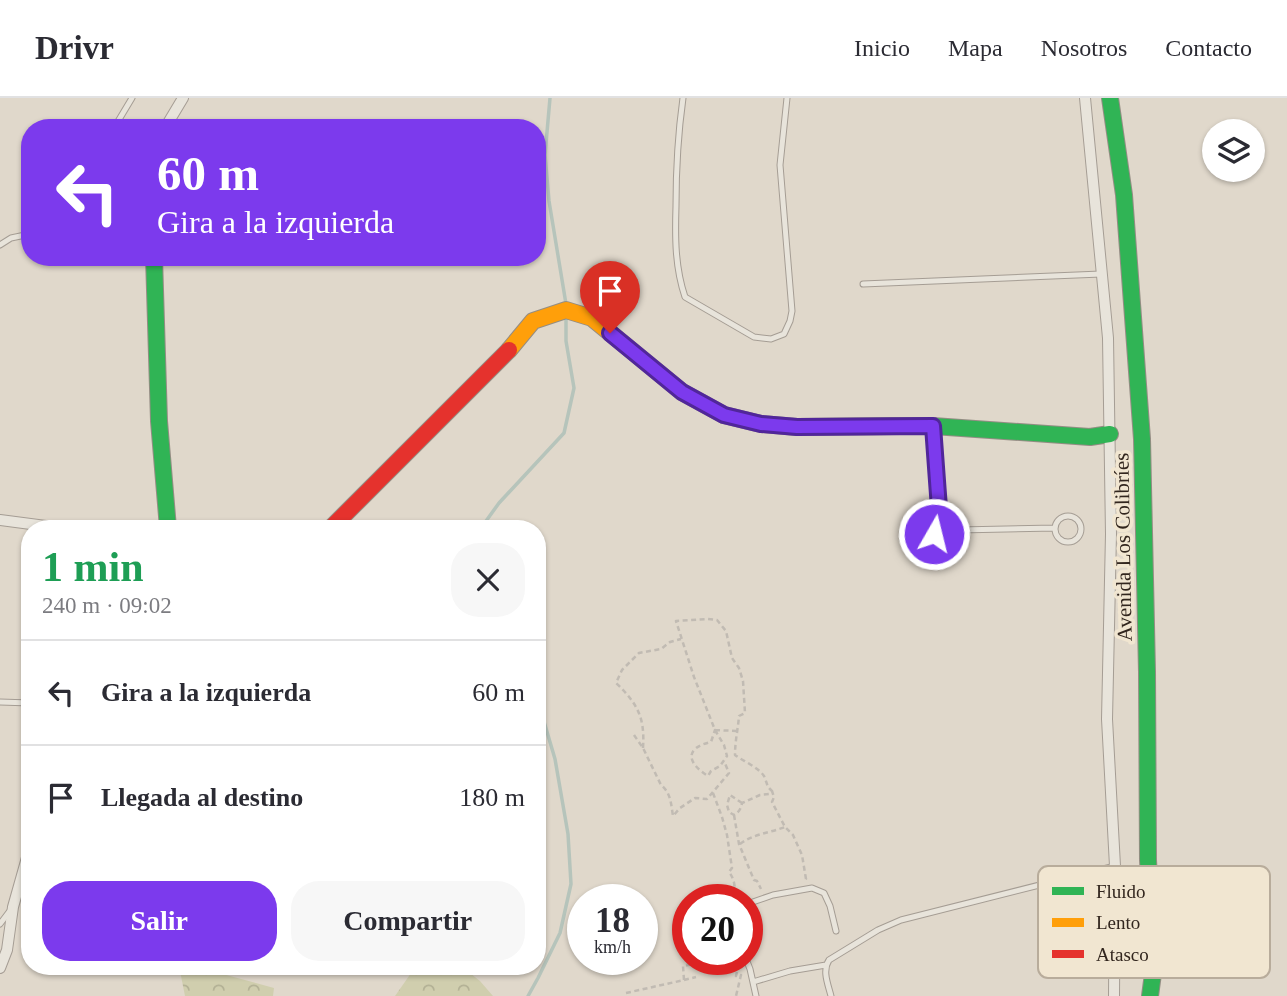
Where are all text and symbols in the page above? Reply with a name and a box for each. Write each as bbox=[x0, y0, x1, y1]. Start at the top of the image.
text: Drivr bbox=[35, 30, 114, 66]
text: Inicio bbox=[854, 35, 910, 61]
text: Mapa bbox=[948, 35, 1003, 61]
text: Nosotros bbox=[1041, 35, 1127, 61]
text: Contacto bbox=[1165, 35, 1252, 61]
map controls bbox=[1202, 119, 1265, 182]
button: layers bbox=[1202, 119, 1265, 182]
text: 60 m bbox=[157, 146, 259, 201]
icon: left bbox=[42, 147, 133, 238]
text: Gira a la izquierda bbox=[157, 204, 394, 240]
pin bbox=[580, 261, 640, 333]
icon: arrive bbox=[591, 272, 629, 310]
street label: Avenida Los Colibríes bbox=[1109, 453, 1137, 641]
position arrow bbox=[897, 497, 971, 571]
button: close bbox=[451, 543, 525, 617]
text: 1 min bbox=[42, 544, 144, 590]
text: 240 m · 09:02 bbox=[42, 593, 172, 618]
icon: left bbox=[42, 674, 80, 712]
text: Gira a la izquierda bbox=[101, 678, 311, 707]
text: 60 m bbox=[472, 678, 525, 707]
icon: arrive bbox=[42, 779, 80, 817]
text: Llegada al destino bbox=[101, 783, 303, 812]
text: 180 m bbox=[459, 783, 525, 812]
legend bbox=[1038, 866, 1270, 978]
button: Salir bbox=[42, 881, 277, 961]
button: Compartir bbox=[291, 881, 525, 961]
text: Fluido bbox=[1096, 881, 1146, 902]
speed limit sign: 20 bbox=[672, 884, 763, 975]
text: 18 bbox=[595, 901, 630, 940]
text: Lento bbox=[1096, 912, 1140, 933]
text: km/h bbox=[594, 937, 631, 957]
text: Atasco bbox=[1096, 944, 1149, 965]

